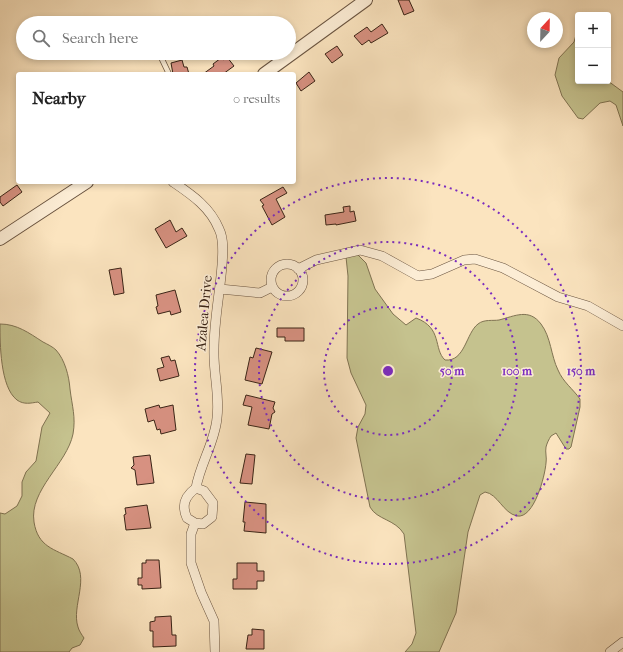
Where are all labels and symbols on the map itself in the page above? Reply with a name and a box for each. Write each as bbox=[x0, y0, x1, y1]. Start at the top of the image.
north arrow bbox=[527, 12, 563, 48]
street label: Azalea Drive bbox=[192, 274, 216, 353]
centre of rings bbox=[381, 364, 395, 378]
text: 50 m bbox=[440, 364, 465, 378]
text: 100 m bbox=[502, 364, 533, 378]
text: 150 m bbox=[567, 364, 596, 378]

